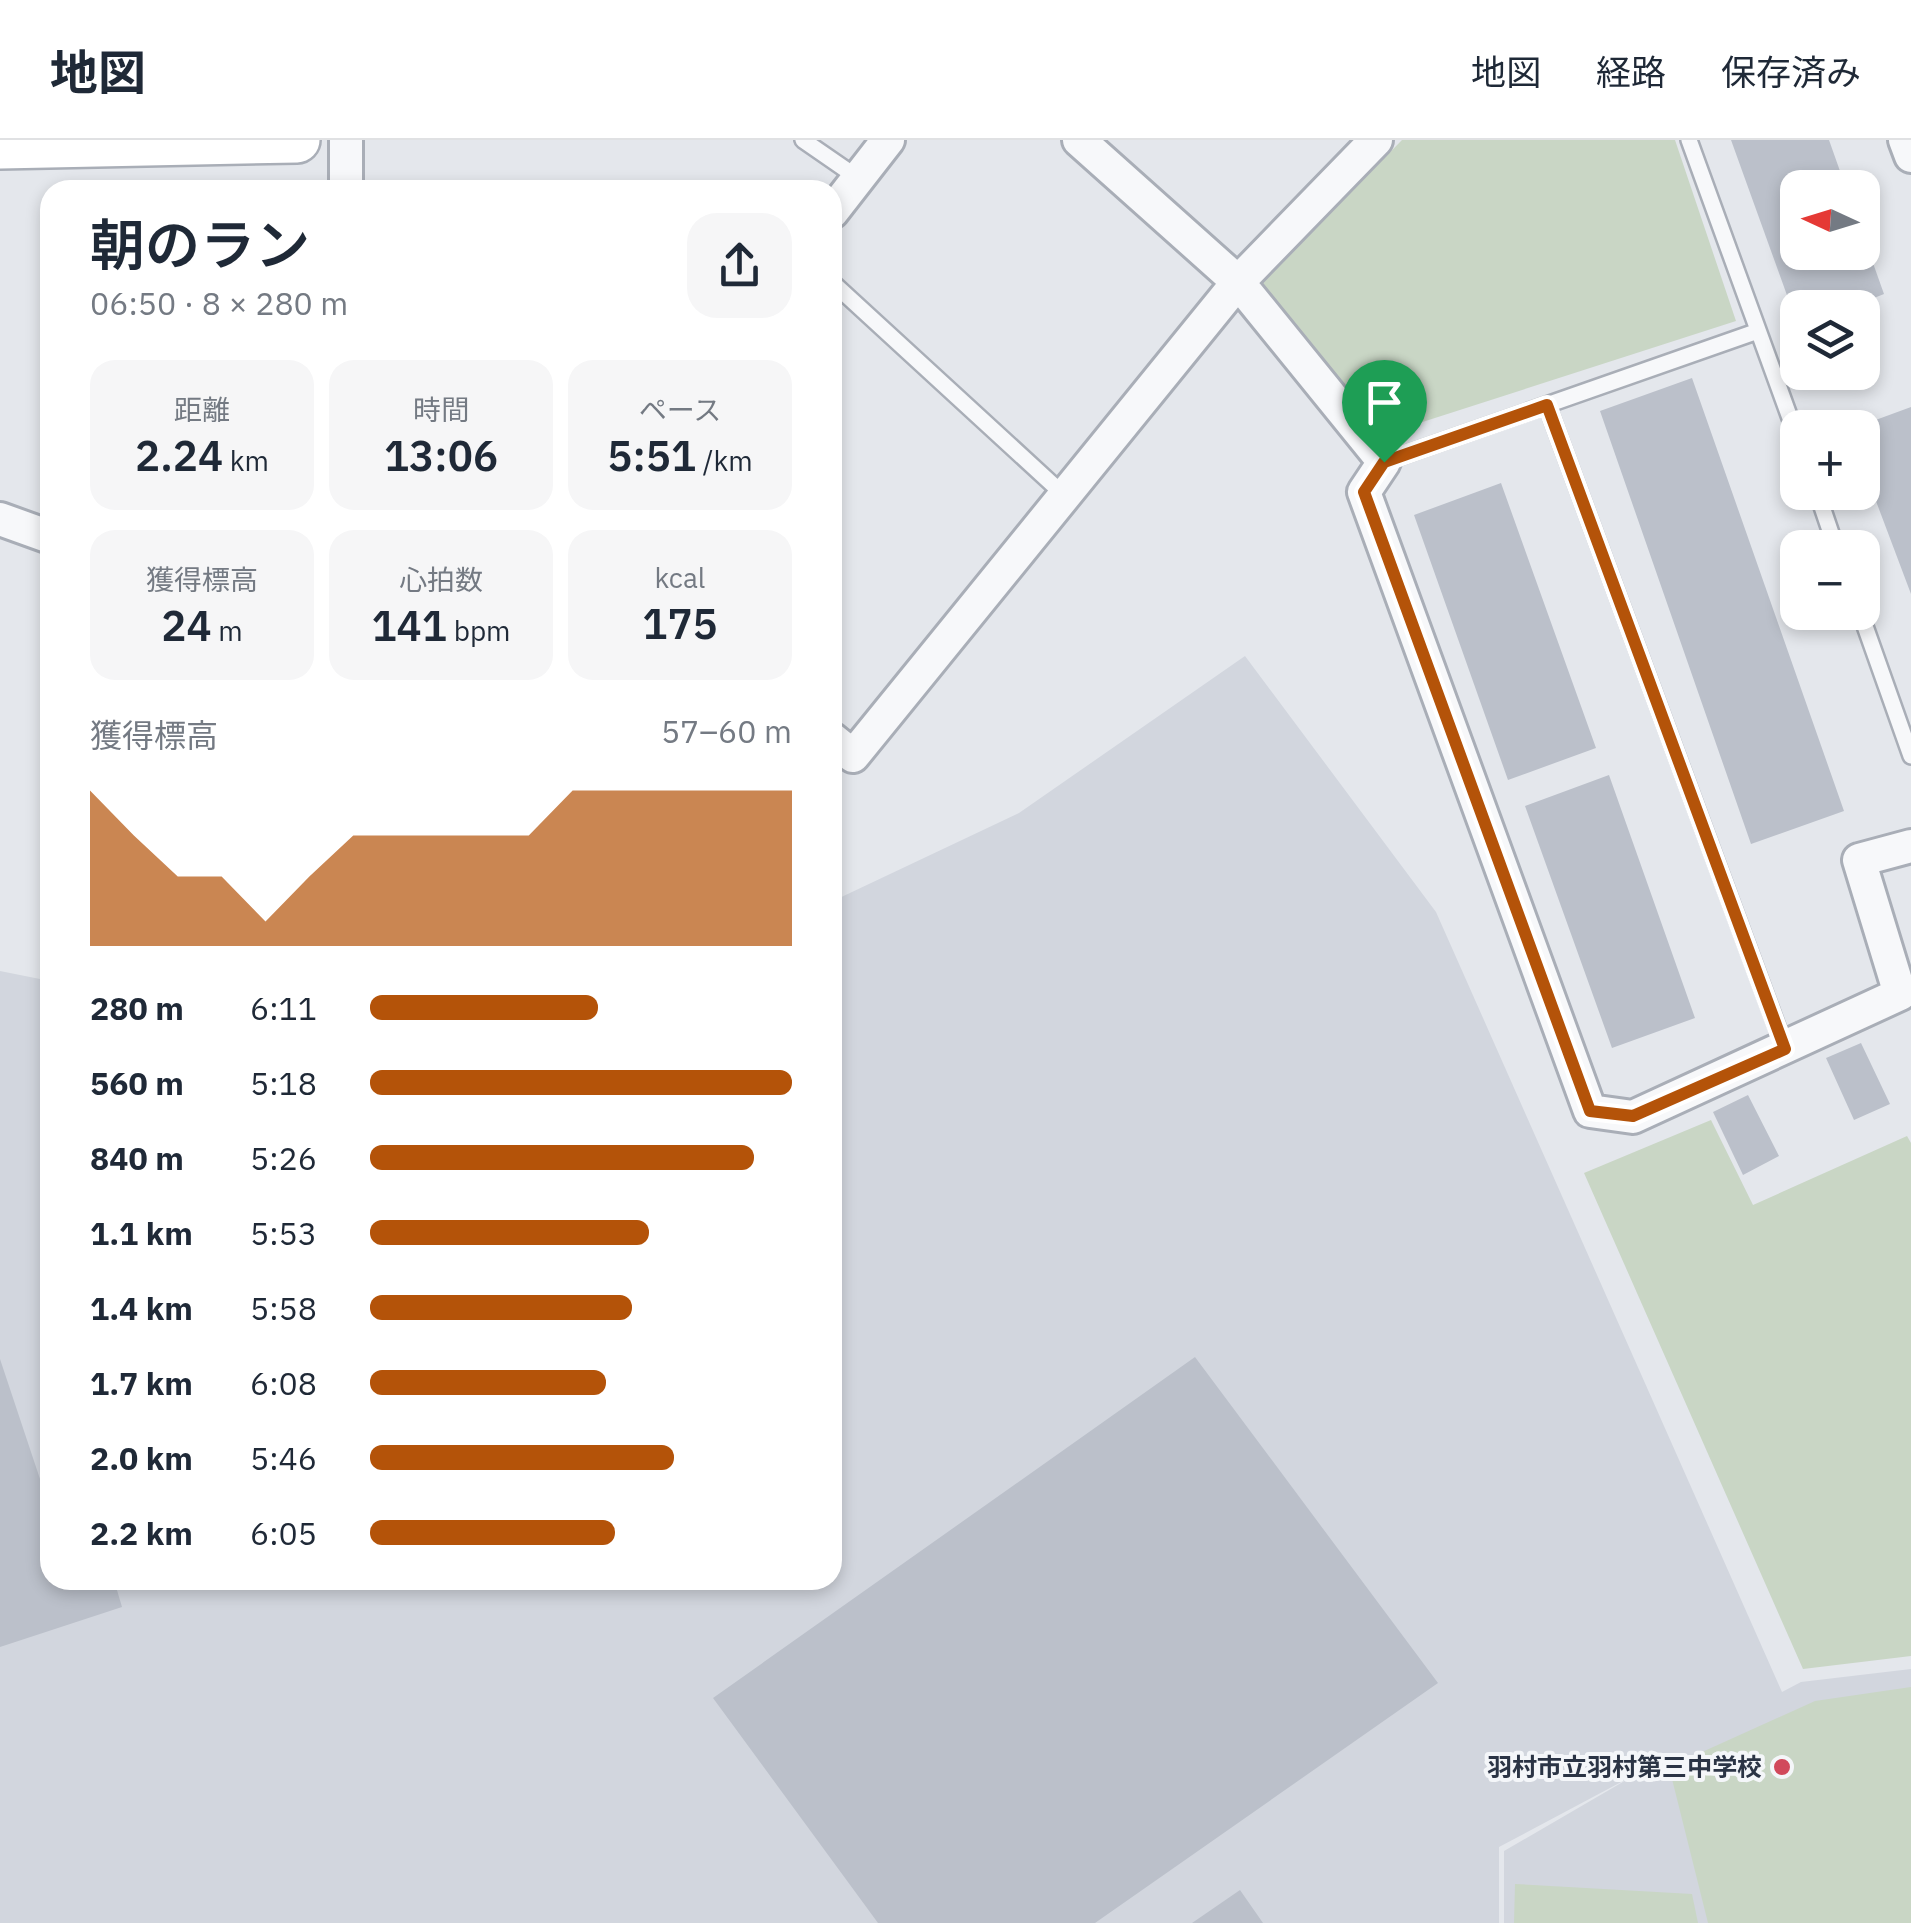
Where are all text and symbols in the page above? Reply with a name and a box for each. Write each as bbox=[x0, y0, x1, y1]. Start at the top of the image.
text: 地図 bbox=[50, 41, 146, 103]
text: 地図 bbox=[1471, 49, 1541, 95]
text: 経路 bbox=[1596, 49, 1666, 95]
text: 保存済み bbox=[1721, 49, 1861, 95]
north arrow bbox=[1780, 170, 1880, 270]
map controls bbox=[1780, 170, 1880, 630]
text: 朝のラン bbox=[90, 209, 310, 280]
button: share bbox=[687, 213, 792, 318]
text: 06:50 · 8 × 280 m bbox=[90, 282, 348, 324]
button: layers bbox=[1780, 290, 1880, 390]
pin bbox=[1342, 360, 1427, 463]
icon: arrive bbox=[1357, 375, 1412, 430]
text: 距離 bbox=[174, 391, 230, 428]
text: 時間 bbox=[413, 391, 469, 428]
text: ペース bbox=[639, 391, 721, 428]
button: + bbox=[1780, 410, 1880, 510]
text: 2.24 bbox=[135, 428, 223, 483]
text: 13:06 bbox=[384, 428, 498, 483]
text: 5:51 bbox=[607, 428, 696, 483]
text: km bbox=[223, 442, 269, 479]
text: /km bbox=[696, 442, 753, 479]
button: − bbox=[1780, 530, 1880, 630]
text: kcal bbox=[655, 559, 705, 596]
text: 獲得標高 bbox=[146, 561, 258, 598]
text: 心拍数 bbox=[399, 561, 483, 598]
text: 175 bbox=[642, 596, 718, 651]
text: 24 bbox=[161, 598, 212, 653]
text: 141 bbox=[371, 598, 447, 653]
text: m bbox=[212, 612, 243, 649]
text: bpm bbox=[447, 612, 511, 649]
text: 57–60 m bbox=[661, 710, 792, 752]
text: 獲得標高 bbox=[90, 714, 218, 756]
text: 280 m bbox=[90, 987, 184, 1029]
text: 6:11 bbox=[250, 987, 317, 1029]
text: 560 m bbox=[90, 1062, 184, 1104]
text: 5:18 bbox=[250, 1062, 317, 1104]
text: 840 m bbox=[90, 1137, 184, 1179]
text: 5:26 bbox=[250, 1137, 317, 1179]
text: 1.1 km bbox=[90, 1212, 193, 1254]
text: 5:53 bbox=[250, 1212, 317, 1254]
text: 1.4 km bbox=[90, 1287, 193, 1329]
text: 5:58 bbox=[250, 1287, 317, 1329]
text: 1.7 km bbox=[90, 1362, 193, 1404]
text: 6:08 bbox=[250, 1362, 317, 1404]
text: 2.0 km bbox=[90, 1437, 193, 1479]
text: 5:46 bbox=[250, 1437, 317, 1479]
text: 2.2 km bbox=[90, 1512, 193, 1554]
text: 6:05 bbox=[250, 1512, 317, 1554]
place label: 羽村市立羽村第三中学校 bbox=[1487, 1750, 1762, 1783]
marker: 羽村市立羽村第三中学校 bbox=[1771, 1756, 1793, 1778]

